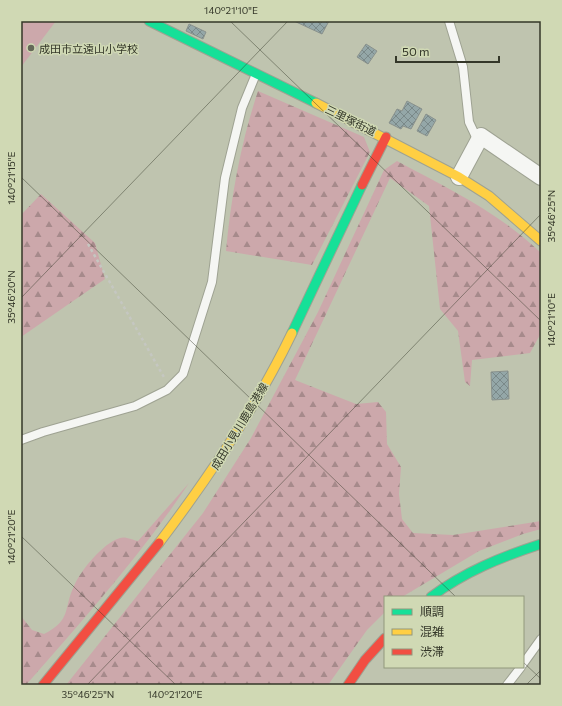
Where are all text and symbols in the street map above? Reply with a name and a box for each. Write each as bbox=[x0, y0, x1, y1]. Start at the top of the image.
text: 140°21'10"E bbox=[204, 4, 258, 16]
scale bar bbox=[396, 38, 499, 64]
place label: 成田市立遠山小学校 bbox=[39, 42, 138, 55]
marker: 成田市立遠山小学校 bbox=[26, 43, 36, 53]
text: 50 m bbox=[402, 44, 430, 58]
street label: 三里塚街道 bbox=[323, 102, 379, 138]
text: 140°21'15"E bbox=[5, 151, 17, 205]
text: 35°46'25"N bbox=[545, 190, 557, 242]
text: 35°46'20"N bbox=[5, 270, 17, 324]
text: 140°21'10"E bbox=[545, 293, 557, 347]
street label: 成田小見川鹿島港線 bbox=[208, 380, 270, 472]
text: 140°21'20"E bbox=[5, 509, 17, 565]
legend bbox=[384, 596, 524, 668]
text: 順調 bbox=[420, 604, 444, 618]
text: 混雑 bbox=[420, 624, 444, 638]
text: 渋滞 bbox=[420, 644, 444, 658]
text: 35°46'25"N bbox=[62, 688, 114, 700]
text: 140°21'20"E bbox=[147, 688, 203, 700]

